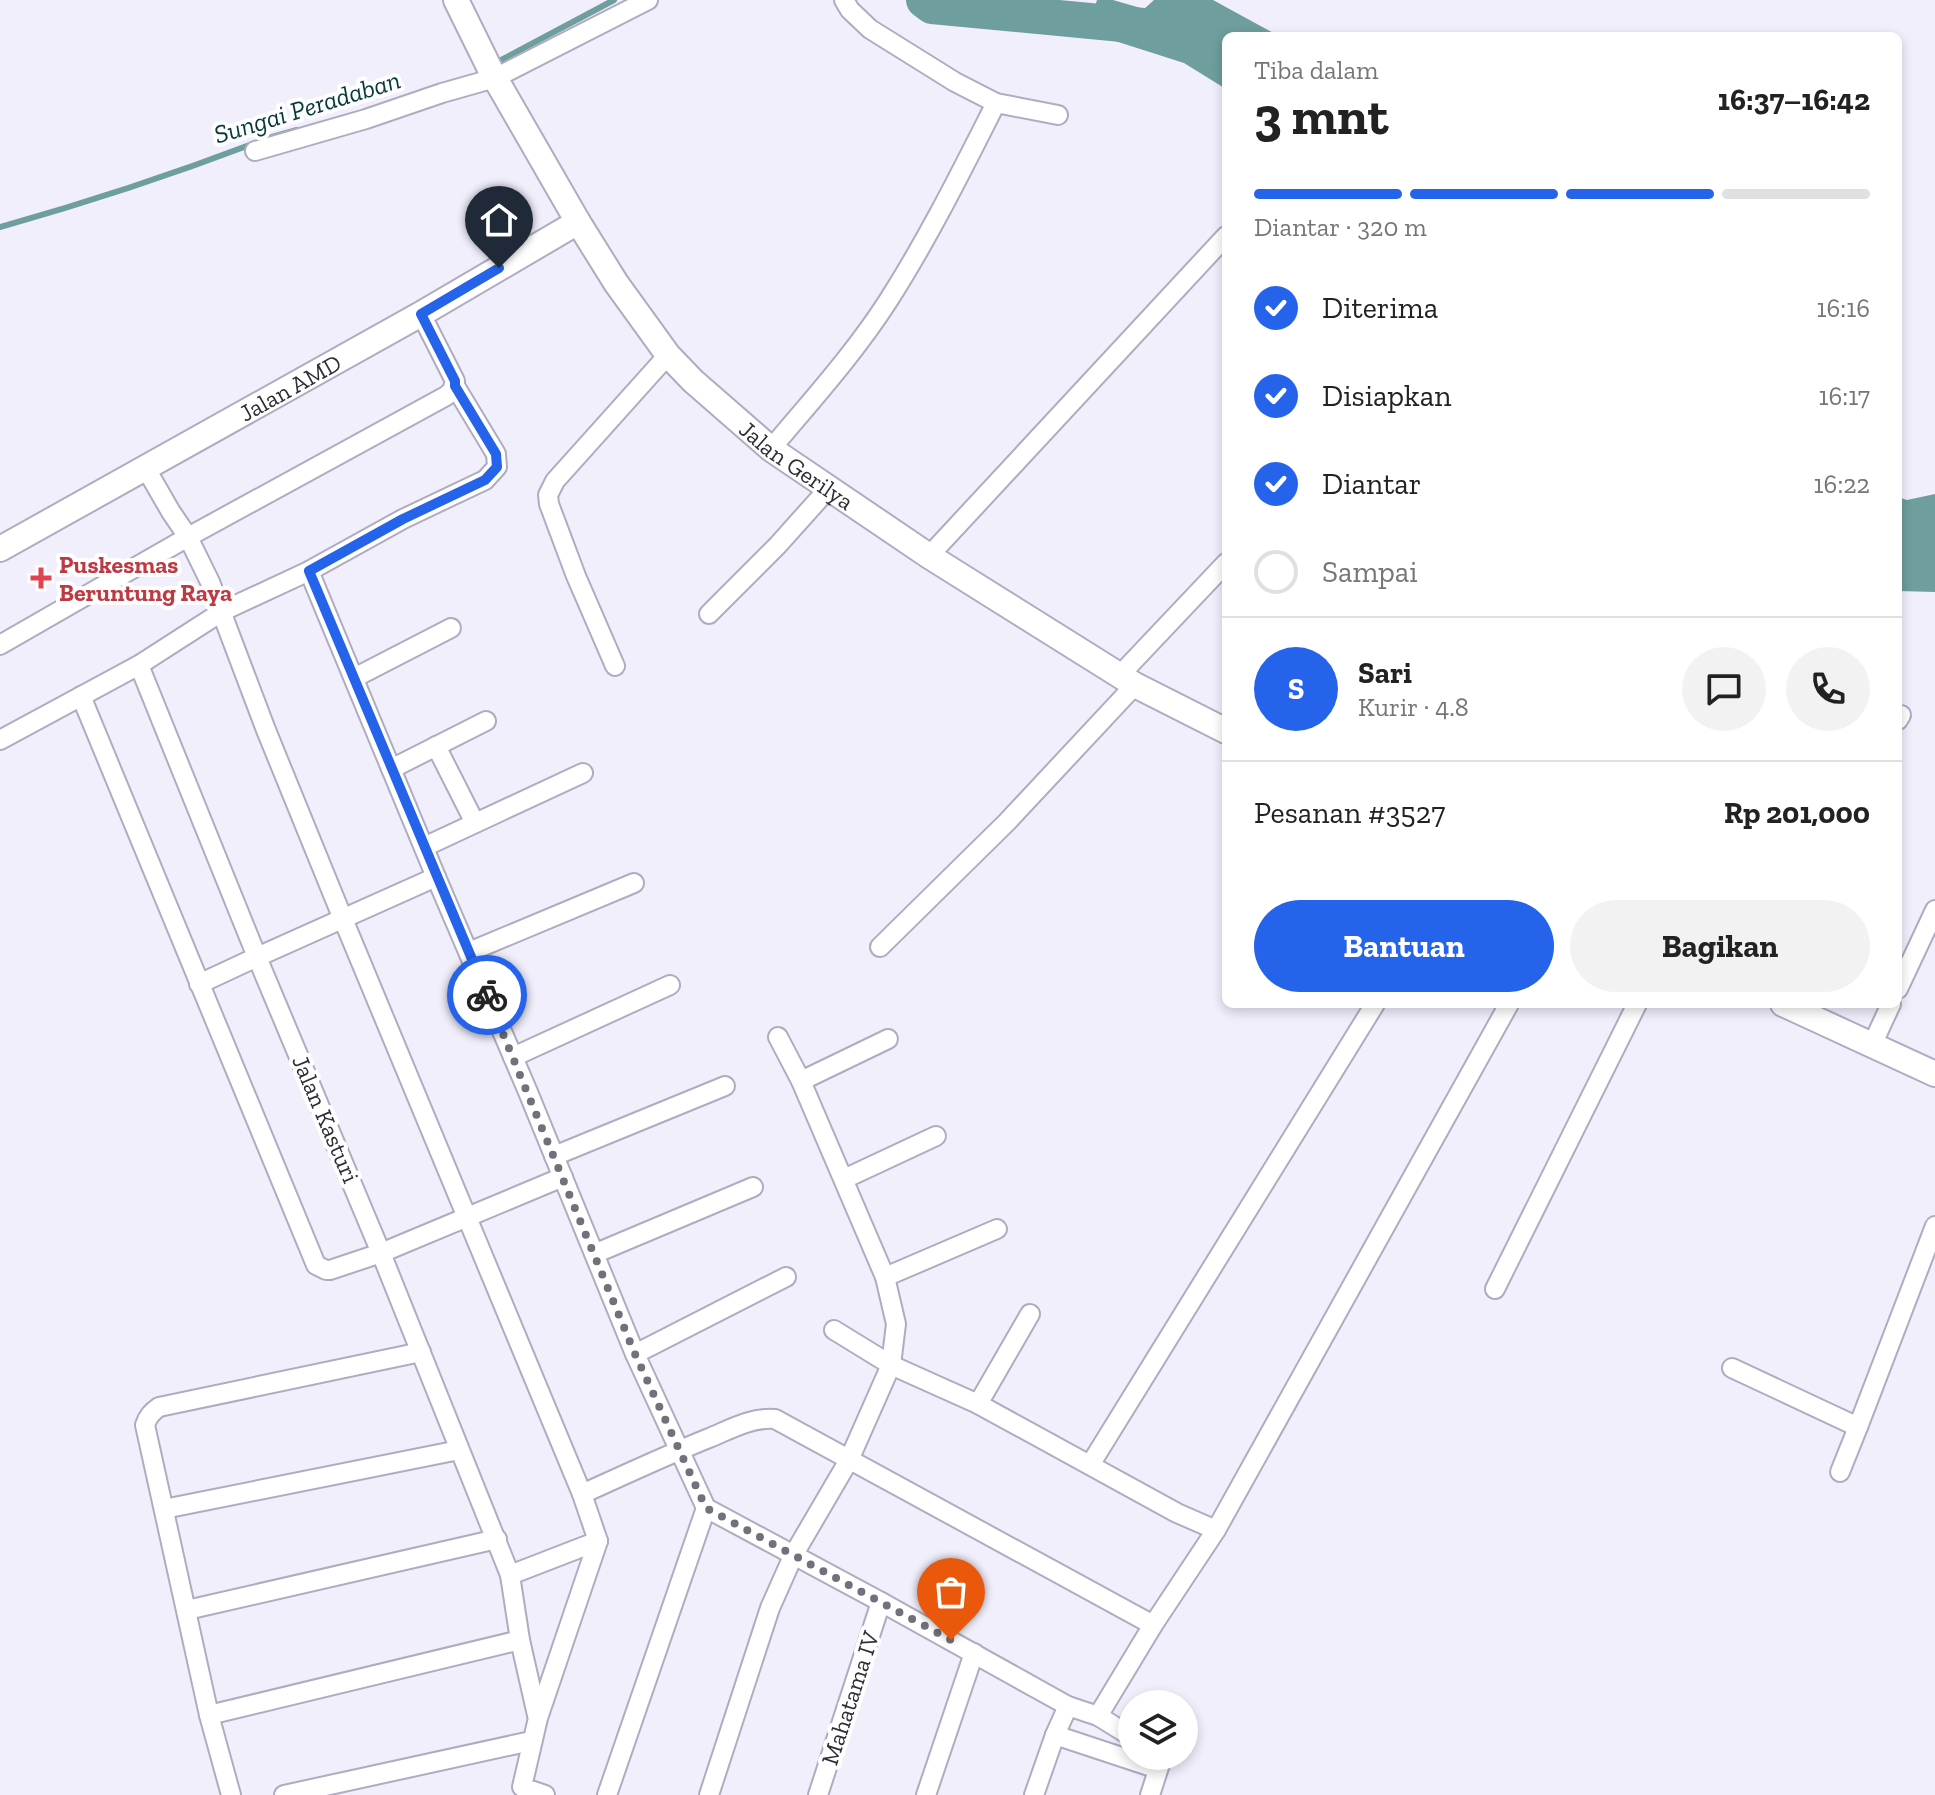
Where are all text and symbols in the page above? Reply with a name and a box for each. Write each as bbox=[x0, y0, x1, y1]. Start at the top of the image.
text: Tiba dalam bbox=[1254, 54, 1379, 86]
water label: Sungai Peradaban bbox=[210, 63, 404, 151]
text: 16:37–16:42 bbox=[1718, 82, 1870, 118]
text: 3 mnt bbox=[1254, 85, 1389, 147]
pin bbox=[465, 186, 533, 268]
icon: home bbox=[477, 198, 521, 242]
text: Diantar · 320 m bbox=[1254, 211, 1427, 243]
icon: check bbox=[1254, 286, 1298, 330]
text: Diterima bbox=[1322, 290, 1438, 326]
text: 16:16 bbox=[1817, 292, 1870, 324]
street label: Jalan AMD bbox=[234, 347, 346, 427]
icon: check bbox=[1254, 374, 1298, 418]
text: Disiapkan bbox=[1322, 378, 1451, 414]
text: 16:17 bbox=[1819, 380, 1870, 412]
street label: Jalan Gerilya bbox=[734, 414, 860, 516]
icon: check bbox=[1254, 462, 1298, 506]
text: Diantar bbox=[1322, 466, 1421, 502]
text: 16:22 bbox=[1814, 468, 1870, 500]
place label: Puskesmas Beruntung Raya bbox=[59, 550, 232, 607]
text: Sampai bbox=[1322, 554, 1418, 590]
marker: Puskesmas Beruntung Raya bbox=[30, 567, 52, 589]
button: chat bbox=[1682, 647, 1766, 731]
button: phone bbox=[1786, 647, 1870, 731]
text: Sari bbox=[1358, 655, 1412, 691]
text: S bbox=[1288, 671, 1304, 707]
text: Kurir · 4.8 bbox=[1358, 691, 1469, 723]
text: Pesanan #3527 bbox=[1254, 795, 1445, 831]
text: Rp 201,000 bbox=[1724, 795, 1870, 831]
button: Bantuan bbox=[1254, 900, 1554, 992]
button: Bagikan bbox=[1570, 900, 1870, 992]
courier bbox=[447, 955, 527, 1035]
icon: bike bbox=[465, 973, 509, 1017]
street label: Jalan Kasturi bbox=[286, 1051, 366, 1187]
pin bbox=[917, 1558, 985, 1640]
icon: bag bbox=[929, 1570, 973, 1614]
street label: Mahatama IV bbox=[815, 1627, 885, 1769]
map controls bbox=[1118, 1690, 1198, 1770]
button: layers bbox=[1118, 1690, 1198, 1770]

